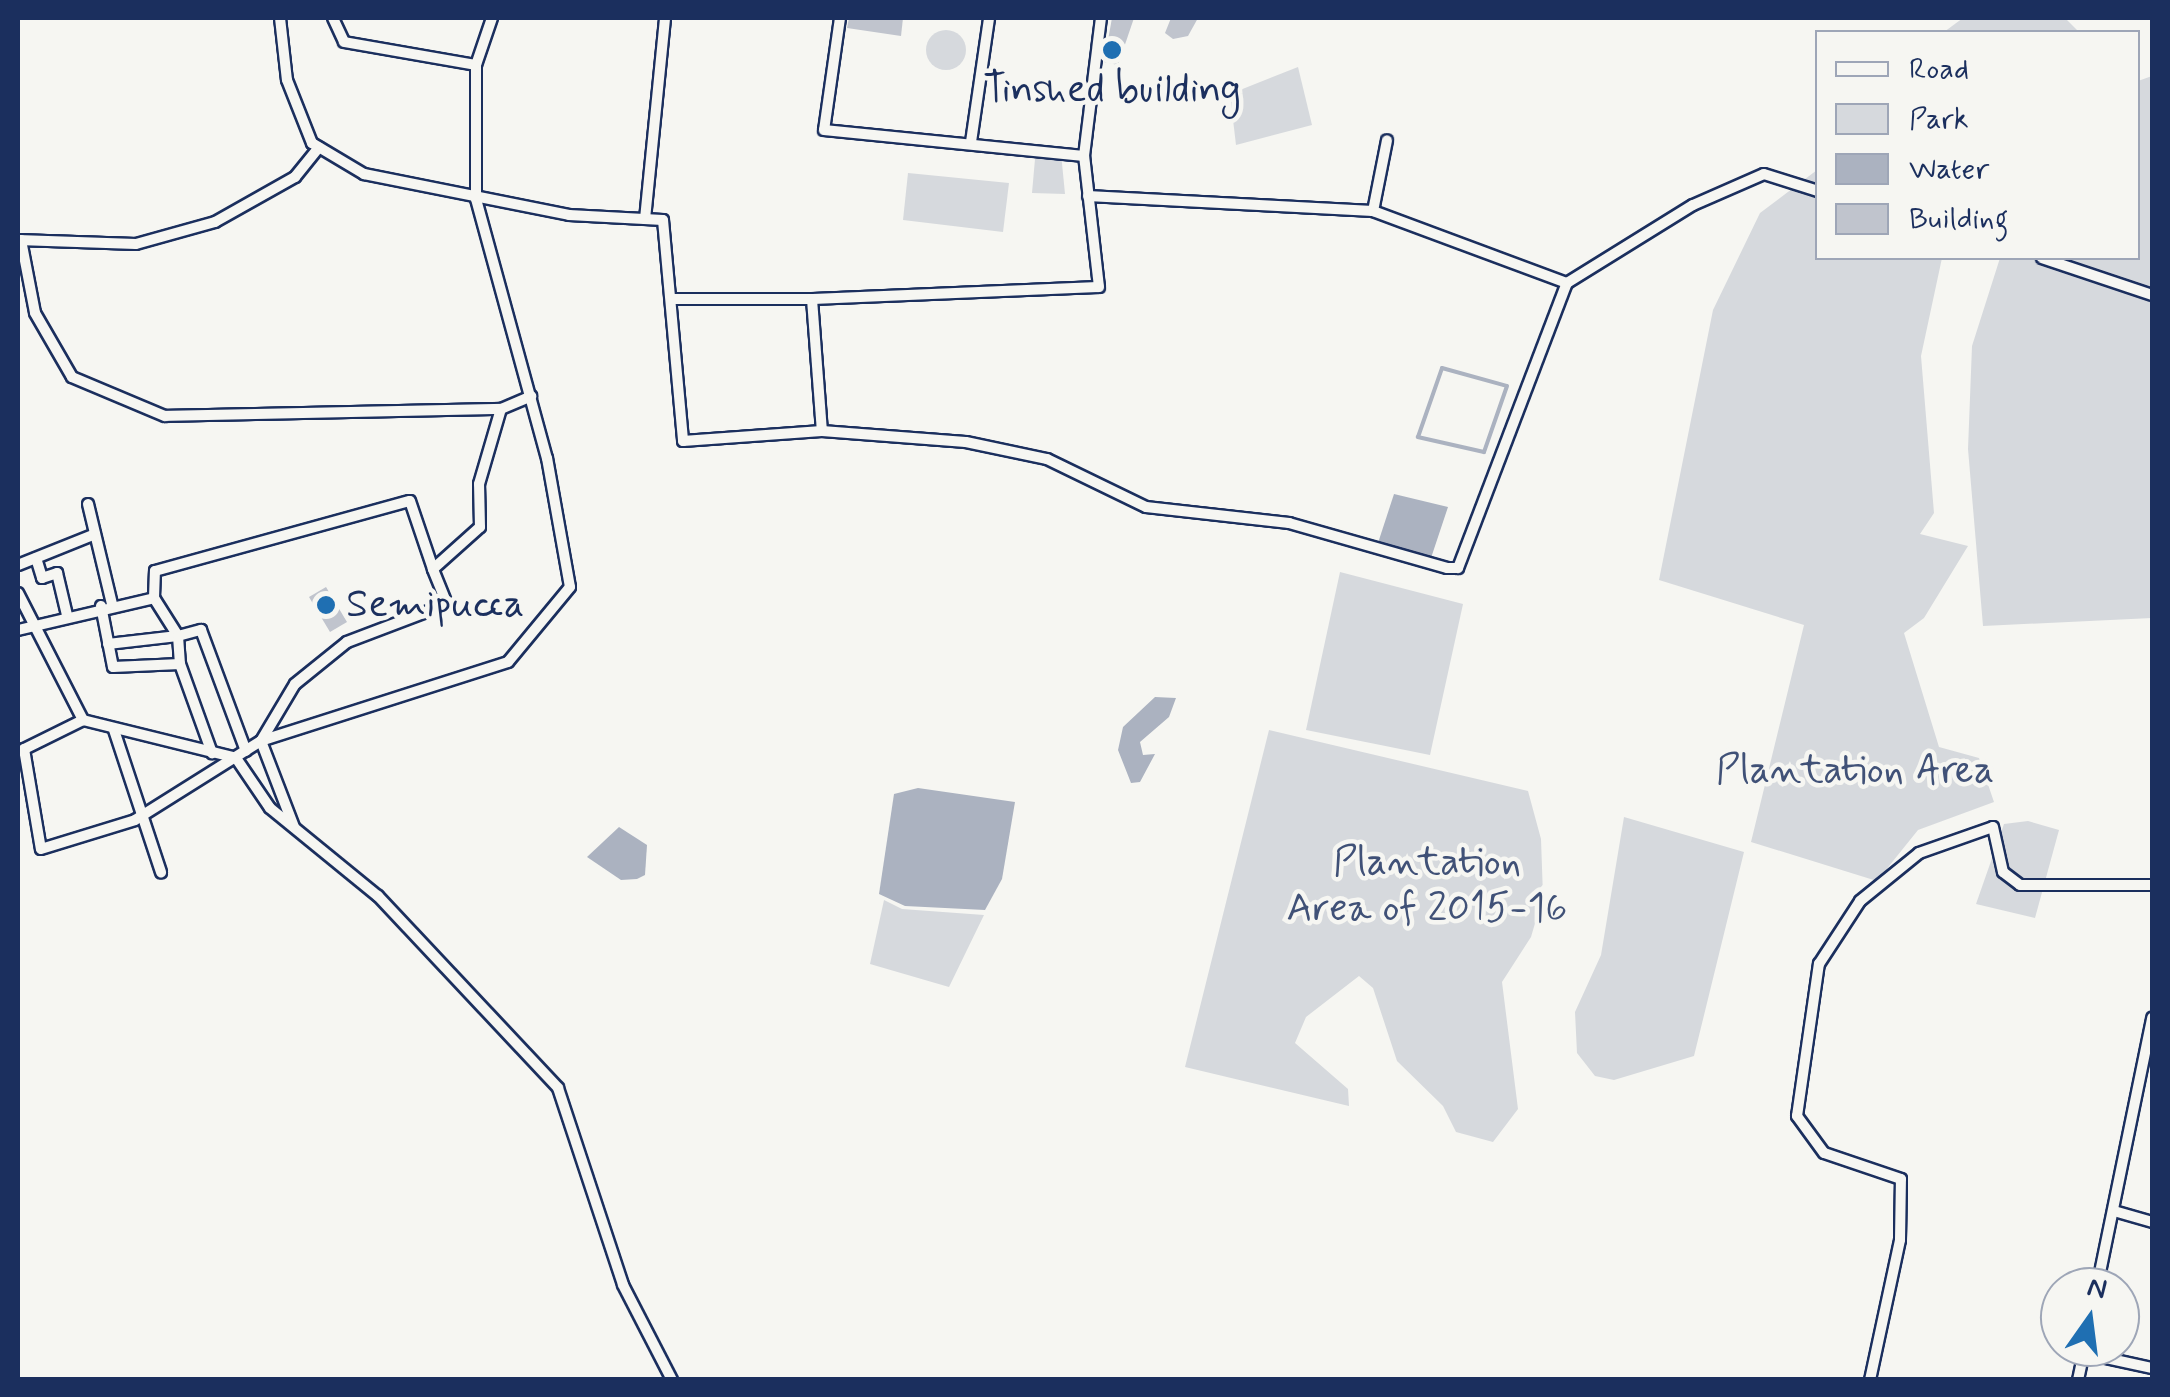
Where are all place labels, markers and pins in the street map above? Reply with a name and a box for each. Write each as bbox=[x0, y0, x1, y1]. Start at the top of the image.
marker: Tinshed building bbox=[1101, 39, 1123, 61]
place label: Tinshed building bbox=[982, 66, 1242, 114]
place label: Semipucca bbox=[346, 581, 524, 629]
marker: Semipucca bbox=[315, 594, 337, 616]

